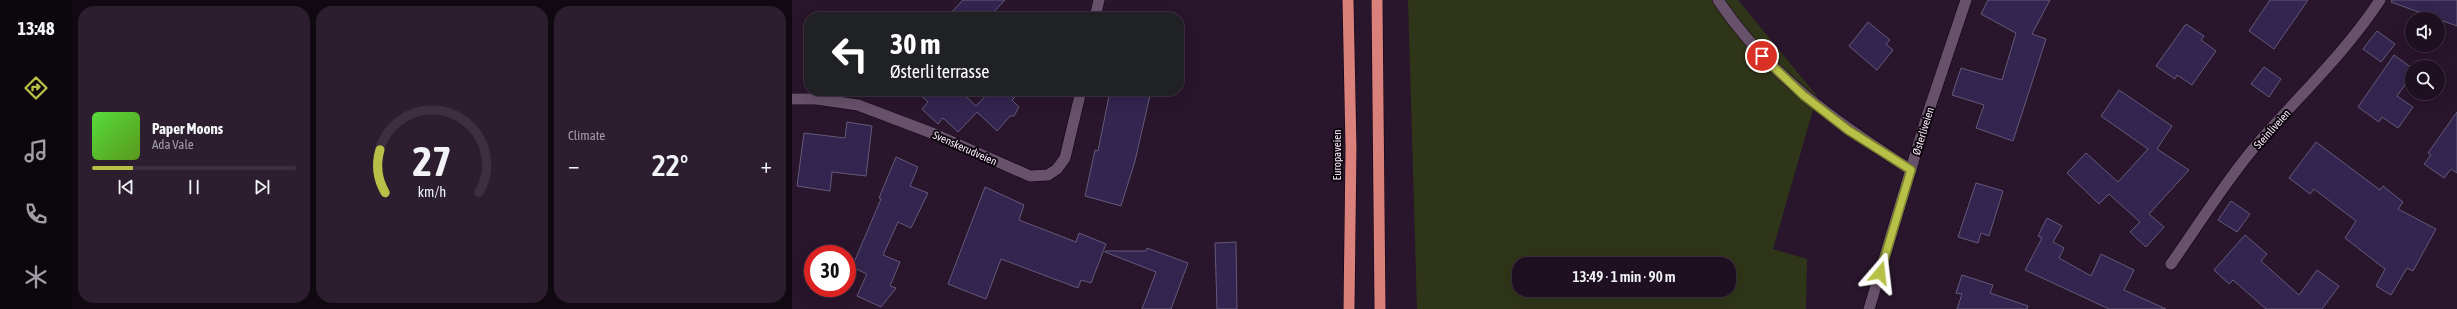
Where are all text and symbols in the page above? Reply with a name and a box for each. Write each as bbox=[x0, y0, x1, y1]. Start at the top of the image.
map controls bbox=[2405, 12, 2445, 100]
button: sound bbox=[2405, 12, 2445, 52]
text: 13:48 bbox=[17, 18, 55, 39]
icon: left bbox=[824, 28, 876, 80]
text: 30 m bbox=[890, 28, 940, 60]
pin bbox=[1745, 39, 1779, 73]
icon: arrive bbox=[1751, 45, 1773, 67]
button: search bbox=[2405, 60, 2445, 100]
text: Østerli terrasse bbox=[890, 61, 989, 82]
icon: directions bbox=[22, 74, 50, 102]
street label: Østerliveien bbox=[1910, 106, 1936, 156]
street label: Steinliveien bbox=[2251, 107, 2293, 151]
text: Paper Moons bbox=[152, 120, 223, 137]
text: Climate bbox=[568, 128, 605, 143]
street label: Svenskerudveien bbox=[931, 129, 999, 167]
street label: Europaveien bbox=[1331, 129, 1343, 181]
text: 27 bbox=[412, 136, 452, 184]
icon: music bbox=[22, 137, 50, 165]
text: Ada Vale bbox=[152, 137, 194, 152]
text: 22° bbox=[652, 148, 688, 182]
text: − bbox=[568, 152, 579, 178]
text: + bbox=[761, 152, 772, 178]
icon: previous bbox=[115, 176, 137, 198]
icon: pause bbox=[183, 176, 205, 198]
icon: next bbox=[251, 176, 273, 198]
text: km/h bbox=[418, 183, 446, 199]
icon: phone bbox=[22, 200, 50, 228]
speed limit sign: 30 bbox=[804, 245, 856, 297]
position arrow bbox=[1859, 252, 1901, 294]
icon: climate bbox=[22, 263, 50, 291]
text: 13:49 · 1 min · 90 m bbox=[1572, 268, 1676, 285]

